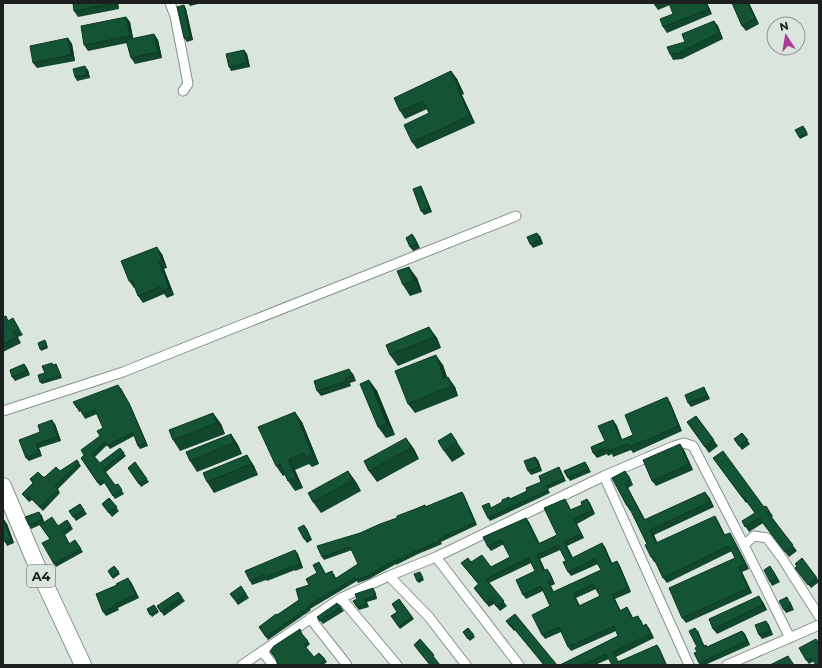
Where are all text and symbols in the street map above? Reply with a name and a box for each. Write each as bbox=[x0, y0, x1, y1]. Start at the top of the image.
north arrow bbox=[766, 16, 806, 56]
text: N bbox=[778, 18, 790, 34]
road number: A4 bbox=[27, 565, 55, 587]

